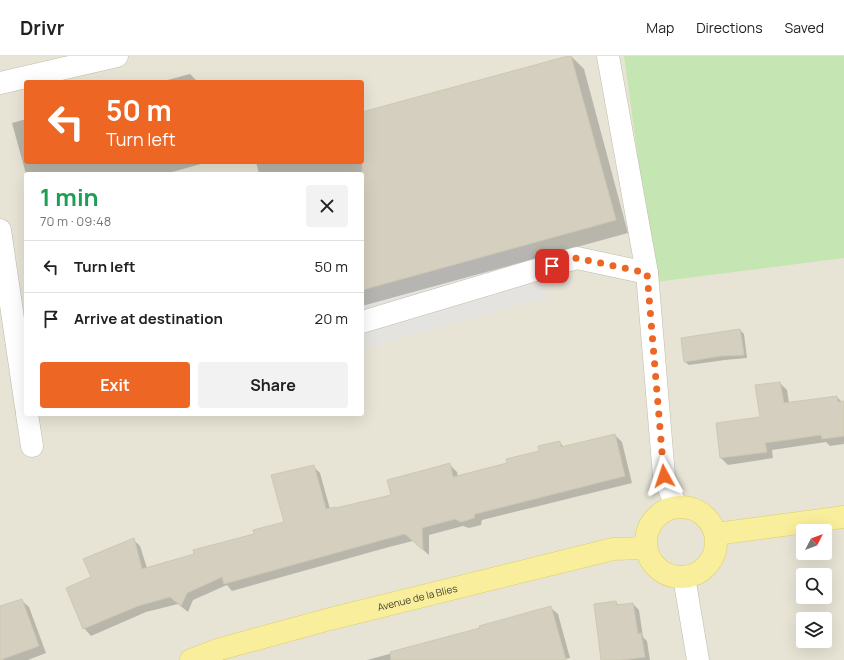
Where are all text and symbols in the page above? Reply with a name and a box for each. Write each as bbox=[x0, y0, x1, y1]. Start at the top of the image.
text: Drivr bbox=[20, 15, 64, 41]
text: Map bbox=[646, 18, 674, 37]
text: Directions bbox=[696, 18, 763, 37]
text: Saved bbox=[785, 18, 824, 37]
text: 50 m bbox=[106, 91, 172, 129]
icon: left bbox=[40, 96, 92, 148]
text: Turn left bbox=[106, 127, 176, 151]
text: 1 min bbox=[40, 180, 99, 213]
button: close bbox=[306, 185, 348, 227]
text: 70 m · 09:48 bbox=[40, 212, 111, 230]
pin bbox=[535, 249, 569, 283]
icon: arrive bbox=[541, 255, 563, 277]
icon: left bbox=[40, 256, 62, 278]
text: Turn left bbox=[74, 256, 136, 277]
text: 50 m bbox=[314, 256, 348, 277]
icon: arrive bbox=[40, 308, 62, 330]
text: Arrive at destination bbox=[74, 308, 223, 329]
text: 20 m bbox=[315, 308, 348, 329]
button: Exit bbox=[40, 362, 190, 408]
button: Share bbox=[198, 362, 348, 408]
position arrow bbox=[643, 455, 685, 497]
north arrow bbox=[796, 524, 832, 560]
map controls bbox=[796, 524, 832, 648]
button: search bbox=[796, 568, 832, 604]
street label: Avenue de la Blies bbox=[376, 581, 459, 614]
button: layers bbox=[796, 612, 832, 648]

